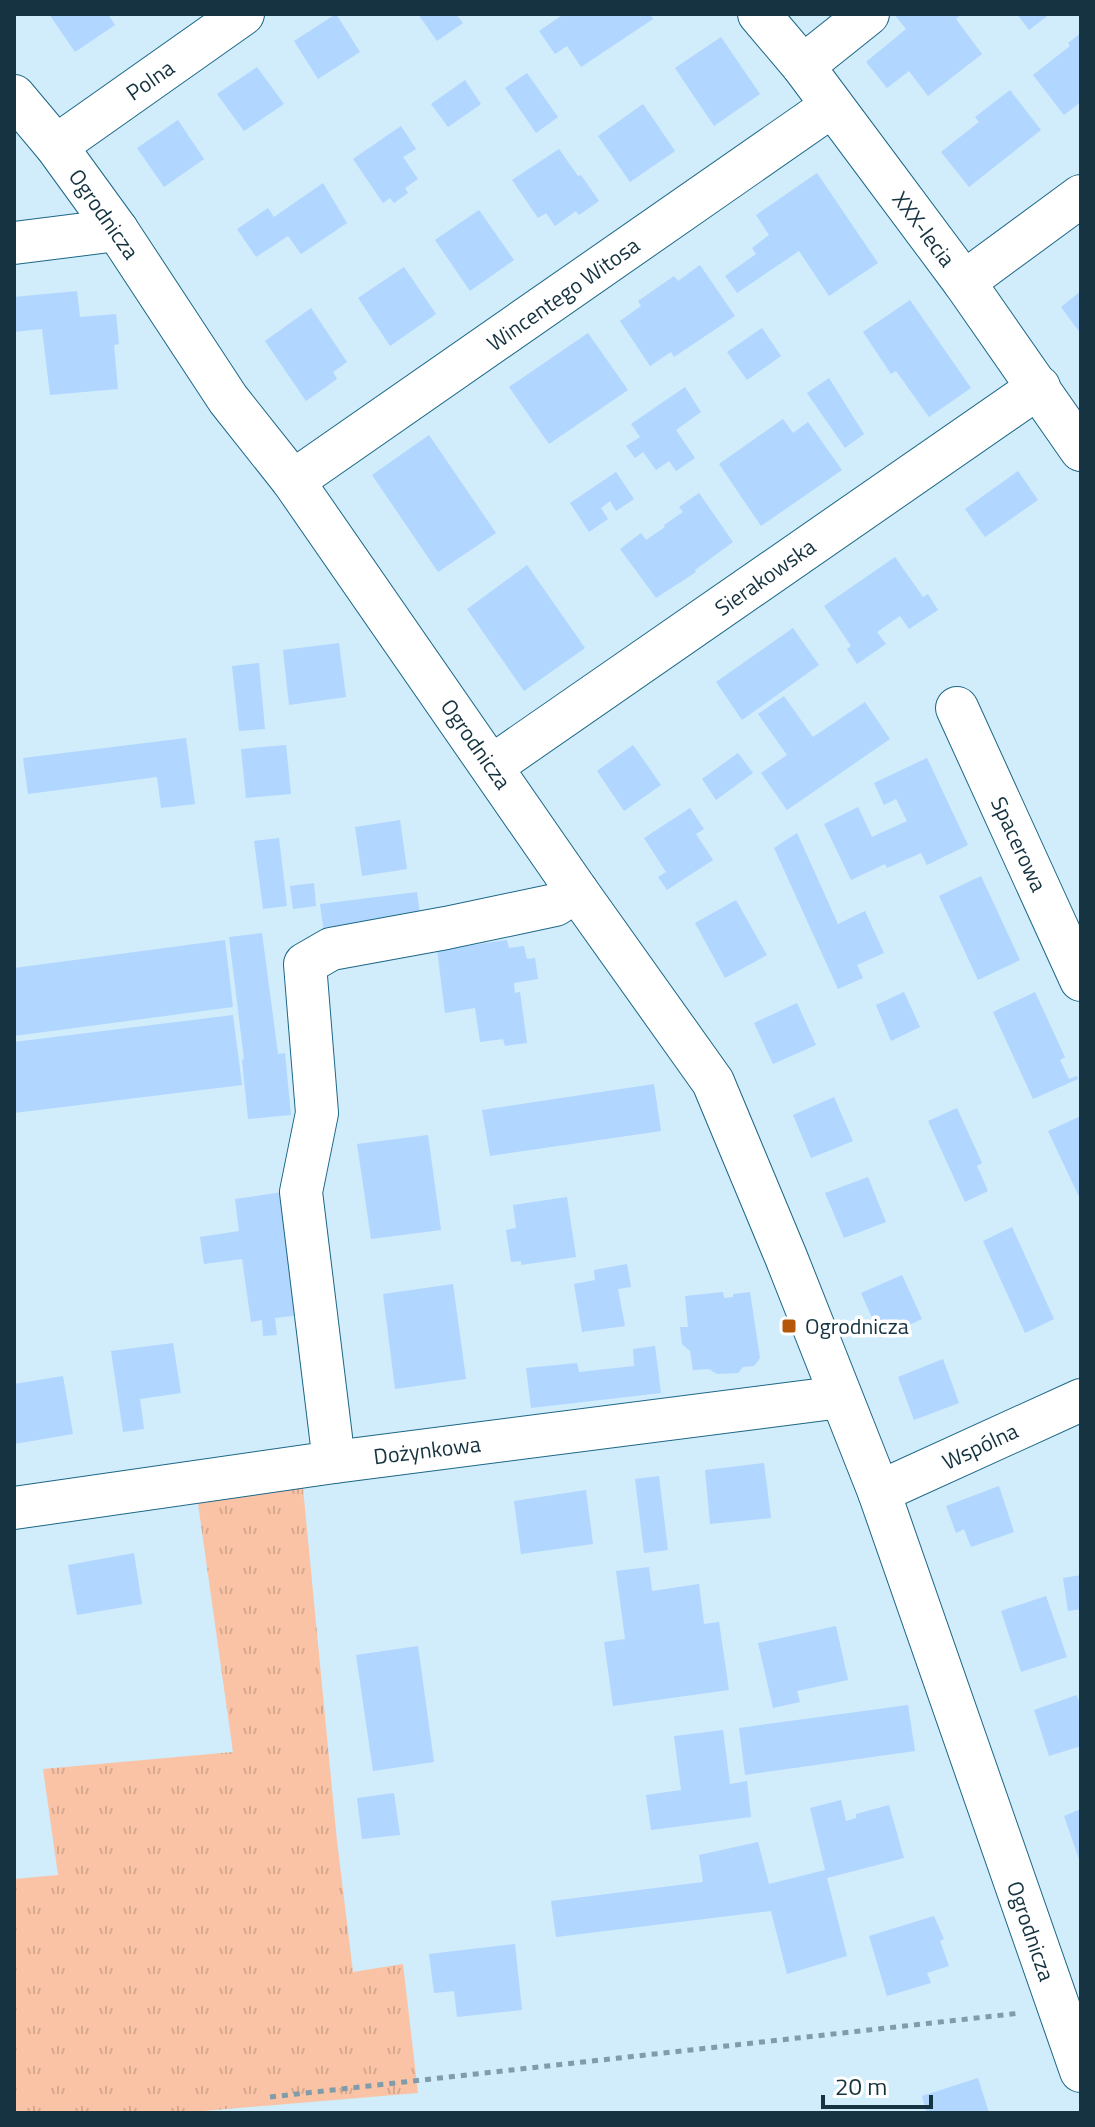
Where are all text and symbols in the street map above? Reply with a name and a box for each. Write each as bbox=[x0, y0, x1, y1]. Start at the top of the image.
street label: Polna bbox=[119, 51, 181, 109]
street label: Ogrodnicza bbox=[60, 162, 148, 266]
street label: XXX-lecia bbox=[884, 184, 964, 274]
street label: Wincentego Witosa bbox=[480, 228, 646, 360]
street label: Sierakowska bbox=[707, 530, 823, 624]
street label: Ogrodnicza bbox=[432, 692, 520, 796]
street label: Spacerowa bbox=[982, 791, 1056, 897]
place label: Ogrodnicza bbox=[805, 1309, 909, 1343]
marker: Ogrodnicza bbox=[780, 1317, 798, 1335]
street label: Wspólna bbox=[936, 1414, 1024, 1478]
street label: Dożynkowa bbox=[372, 1427, 482, 1473]
street label: Ogrodnicza bbox=[998, 1876, 1064, 1986]
scale bar bbox=[823, 2059, 931, 2109]
text: 20 m bbox=[835, 2068, 887, 2104]

